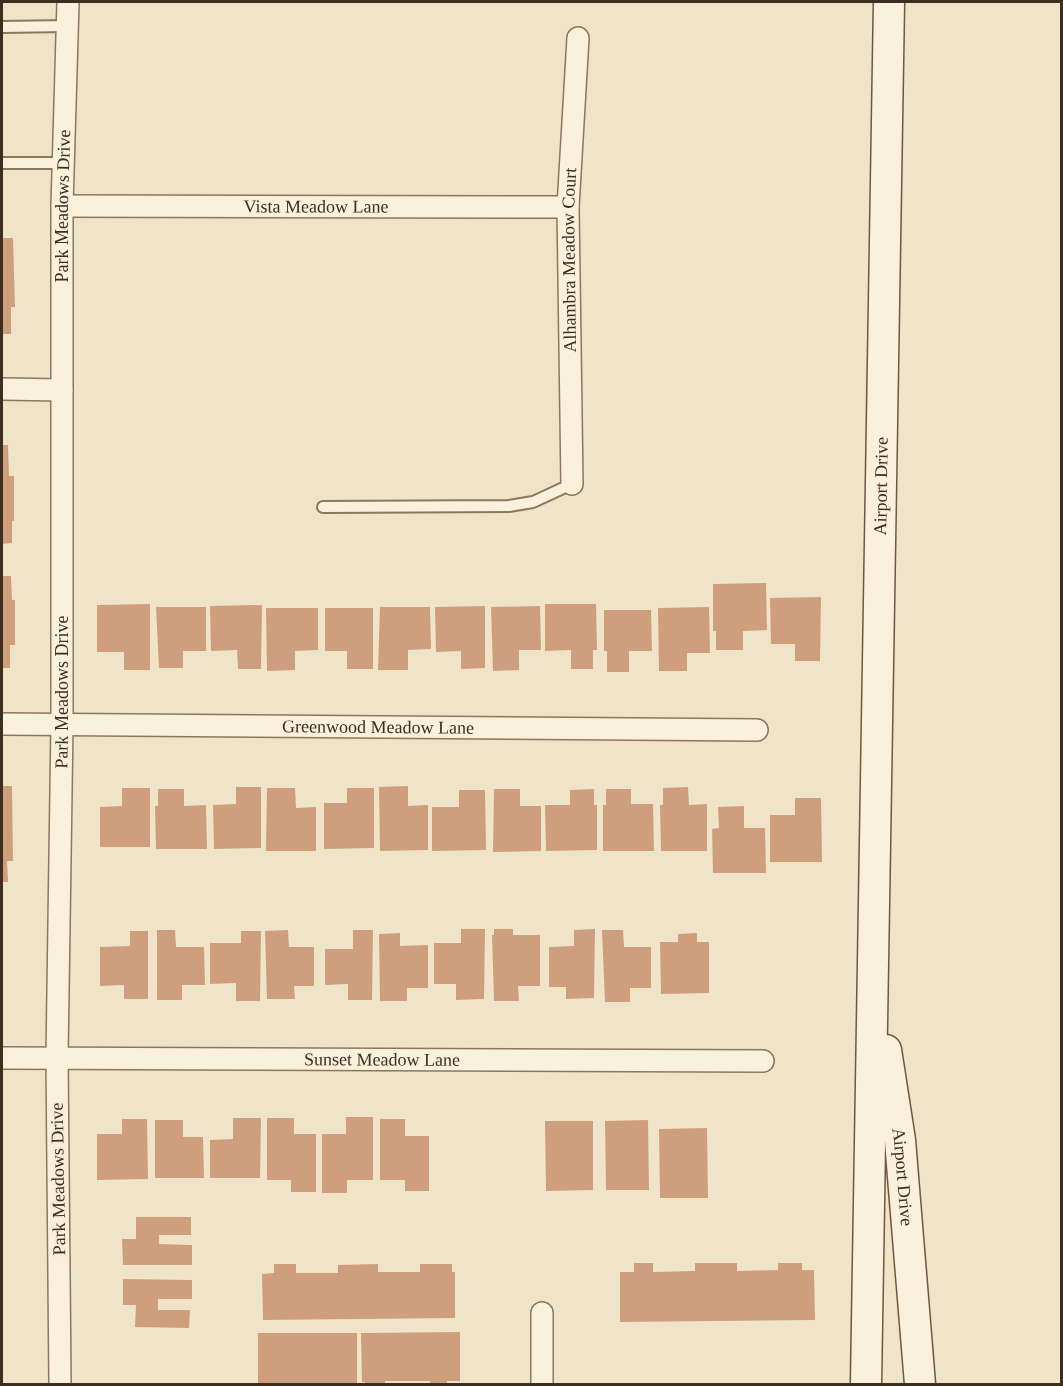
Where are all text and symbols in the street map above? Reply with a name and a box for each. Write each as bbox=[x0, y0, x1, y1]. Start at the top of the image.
street label: Park Meadows Drive bbox=[52, 129, 74, 283]
street label: Alhambra Meadow Court bbox=[558, 167, 580, 353]
street label: Vista Meadow Lane bbox=[243, 196, 389, 217]
street label: Airport Drive bbox=[870, 437, 892, 536]
street label: Park Meadows Drive bbox=[51, 616, 72, 769]
street label: Greenwood Meadow Lane bbox=[282, 716, 474, 738]
street label: Sunset Meadow Lane bbox=[304, 1049, 460, 1070]
street label: Park Meadows Drive bbox=[47, 1102, 69, 1256]
street label: Airport Drive bbox=[888, 1126, 917, 1227]

